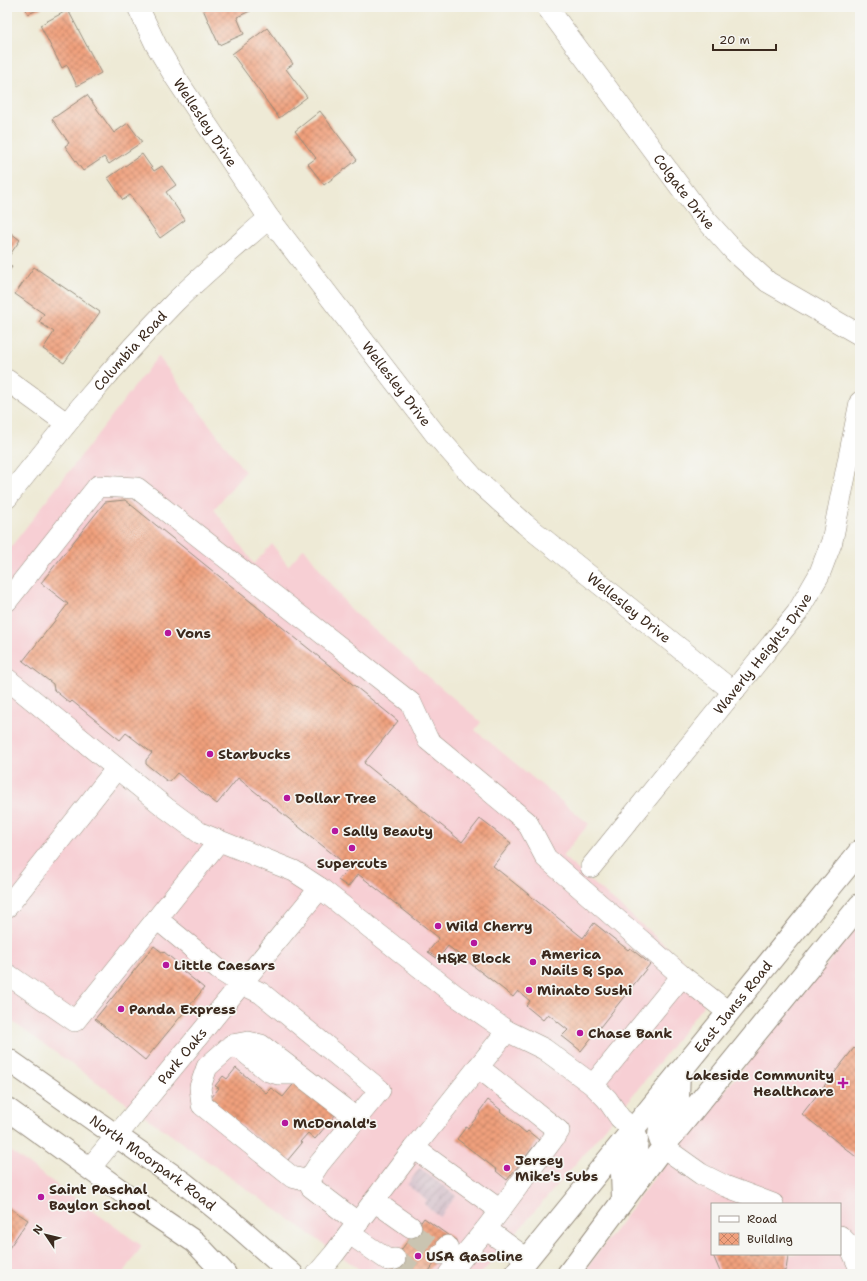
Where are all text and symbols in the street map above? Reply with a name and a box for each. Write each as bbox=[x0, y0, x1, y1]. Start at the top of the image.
scale bar bbox=[713, 26, 776, 52]
text: 20 m bbox=[719, 32, 750, 48]
street label: Wellesley Drive bbox=[169, 75, 241, 170]
street label: Colgate Drive bbox=[650, 150, 719, 233]
street label: Columbia Road bbox=[89, 307, 171, 394]
street label: Wellesley Drive bbox=[358, 338, 435, 430]
street label: Wellesley Drive bbox=[583, 568, 675, 647]
street label: Waverly Heights Drive bbox=[709, 589, 816, 718]
place label: Vons bbox=[176, 624, 211, 642]
marker: Vons bbox=[163, 628, 173, 638]
place label: Starbucks bbox=[218, 745, 291, 763]
marker: Starbucks bbox=[205, 749, 215, 759]
place label: Dollar Tree bbox=[295, 789, 376, 807]
marker: Dollar Tree bbox=[282, 793, 292, 803]
place label: Sally Beauty bbox=[343, 822, 433, 840]
marker: Sally Beauty bbox=[330, 826, 340, 836]
marker: Supercuts bbox=[347, 843, 357, 853]
place label: Supercuts bbox=[317, 854, 387, 872]
place label: Wild Cherry bbox=[446, 917, 533, 935]
marker: Wild Cherry bbox=[433, 921, 443, 931]
marker: H&R Block bbox=[469, 938, 479, 948]
place label: America Nails & Spa bbox=[541, 945, 624, 979]
place label: H&R Block bbox=[437, 949, 511, 967]
place label: Little Caesars bbox=[174, 956, 275, 974]
marker: America Nails & Spa bbox=[528, 957, 538, 967]
street label: East Janss Road bbox=[690, 957, 776, 1056]
marker: Little Caesars bbox=[161, 960, 171, 970]
place label: Minato Sushi bbox=[537, 981, 632, 999]
marker: Minato Sushi bbox=[524, 985, 534, 995]
place label: Panda Express bbox=[129, 1000, 236, 1018]
marker: Panda Express bbox=[116, 1004, 126, 1014]
street label: Park Oaks bbox=[153, 1024, 211, 1088]
place label: Chase Bank bbox=[588, 1024, 673, 1042]
marker: Chase Bank bbox=[575, 1028, 585, 1038]
place label: Lakeside Community Healthcare bbox=[685, 1066, 834, 1100]
marker: Lakeside Community Healthcare bbox=[837, 1077, 849, 1089]
street label: North Moorpark Road bbox=[86, 1111, 220, 1214]
place label: McDonald's bbox=[293, 1114, 377, 1132]
marker: McDonald's bbox=[280, 1118, 290, 1128]
place label: Jersey Mike's Subs bbox=[515, 1151, 598, 1185]
marker: Jersey Mike's Subs bbox=[502, 1163, 512, 1173]
place label: Saint Paschal Baylon School bbox=[49, 1180, 151, 1214]
marker: Saint Paschal Baylon School bbox=[36, 1192, 46, 1202]
legend bbox=[711, 1203, 841, 1255]
text: Road bbox=[747, 1211, 778, 1227]
north arrow bbox=[26, 1215, 66, 1255]
text: N bbox=[30, 1221, 47, 1237]
text: Building bbox=[747, 1231, 793, 1247]
place label: USA Gasoline bbox=[426, 1247, 523, 1265]
marker: USA Gasoline bbox=[413, 1251, 423, 1261]

